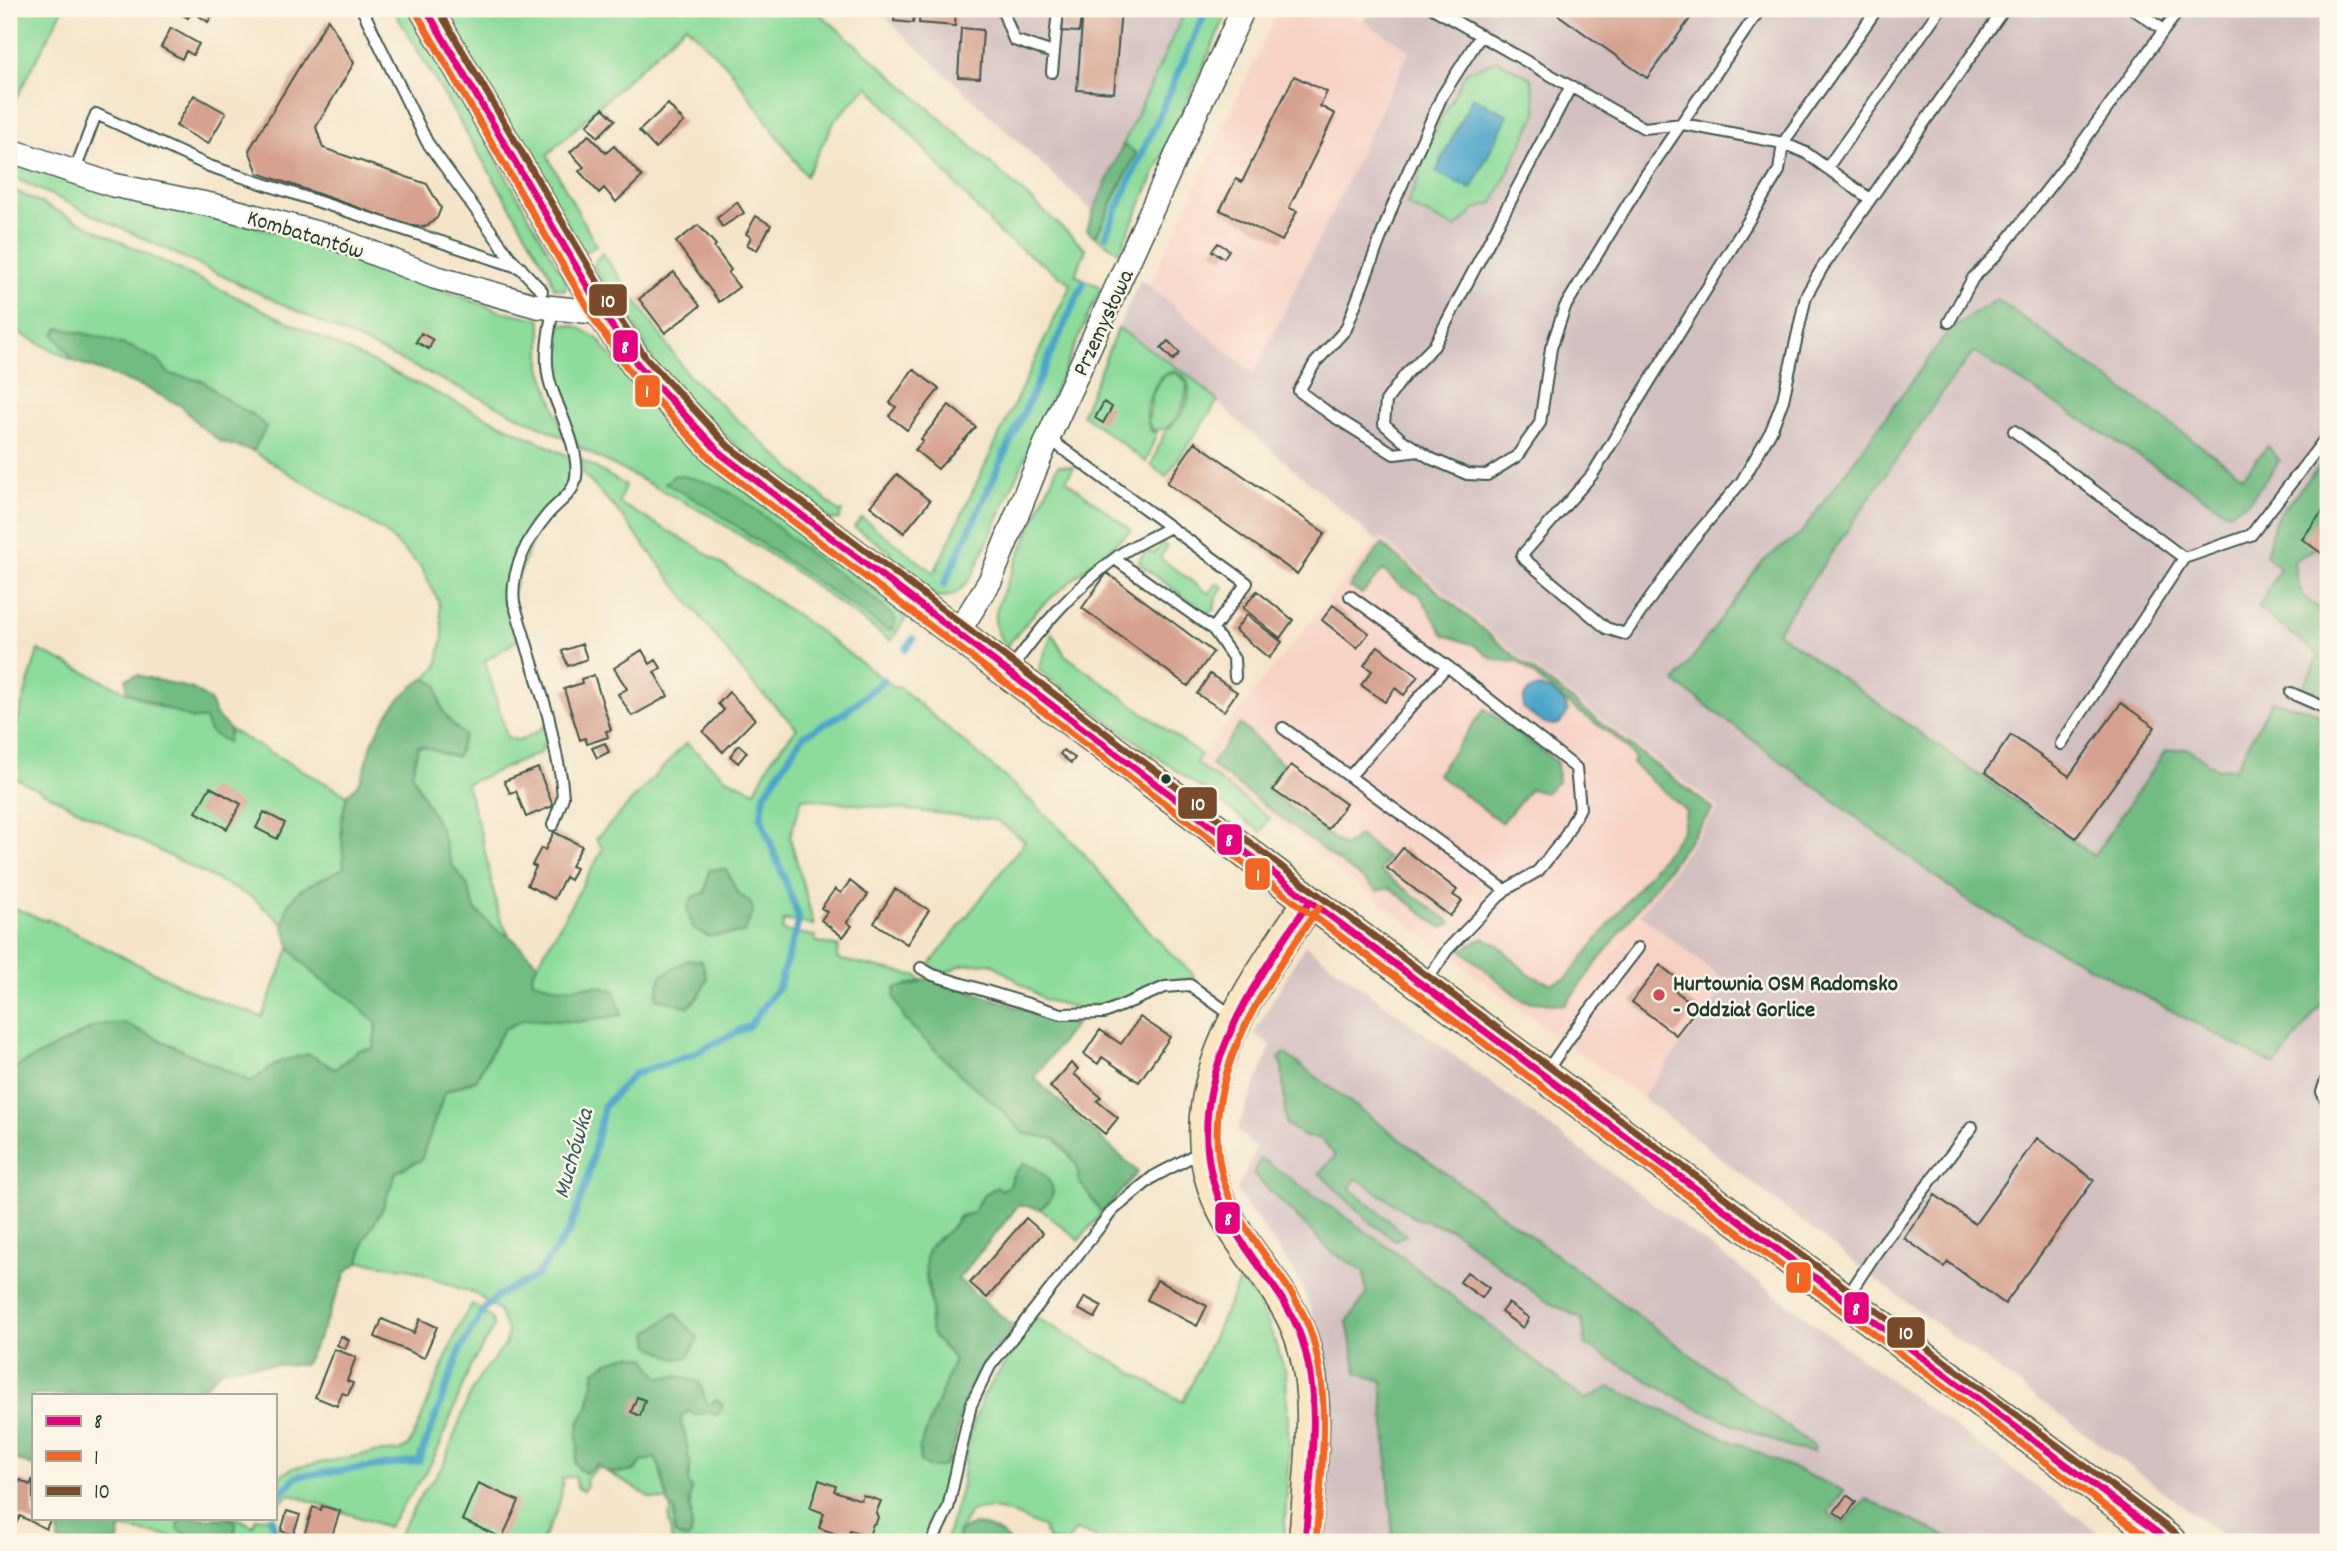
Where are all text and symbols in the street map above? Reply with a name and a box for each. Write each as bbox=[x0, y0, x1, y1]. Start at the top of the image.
street label: Kombatantów bbox=[242, 203, 368, 270]
street label: Przemysłowa bbox=[1066, 264, 1145, 382]
line badge: 10 bbox=[588, 283, 628, 317]
text: 10 bbox=[601, 290, 615, 317]
line badge: 8 bbox=[612, 329, 639, 363]
text: 8 bbox=[621, 336, 629, 363]
line badge: 1 bbox=[634, 374, 661, 408]
text: 1 bbox=[645, 380, 649, 407]
unlabelled marker bbox=[1159, 772, 1173, 786]
line badge: 10 bbox=[1177, 786, 1218, 820]
text: 10 bbox=[1191, 793, 1205, 820]
line badge: 8 bbox=[1216, 823, 1243, 856]
text: 8 bbox=[1225, 829, 1233, 856]
line badge: 1 bbox=[1244, 857, 1271, 891]
text: 1 bbox=[1256, 864, 1260, 891]
place label: Hurtownia OSM Radomsko - Oddział Gorlice bbox=[1673, 969, 1898, 1028]
marker: Hurtownia OSM Radomsko - Oddział Gorlice bbox=[1651, 987, 1667, 1003]
water label: Muchówka bbox=[546, 1103, 604, 1203]
line badge: 8 bbox=[1214, 1201, 1241, 1235]
text: 8 bbox=[1224, 1208, 1232, 1235]
line badge: 1 bbox=[1785, 1261, 1812, 1294]
text: 1 bbox=[1796, 1267, 1800, 1294]
line badge: 8 bbox=[1843, 1291, 1870, 1325]
text: 8 bbox=[1852, 1298, 1860, 1325]
line badge: 10 bbox=[1886, 1316, 1926, 1349]
text: 10 bbox=[1899, 1322, 1913, 1349]
legend bbox=[32, 1394, 276, 1520]
text: 8 bbox=[94, 1409, 102, 1439]
text: 1 bbox=[94, 1445, 99, 1475]
text: 10 bbox=[94, 1479, 110, 1509]

